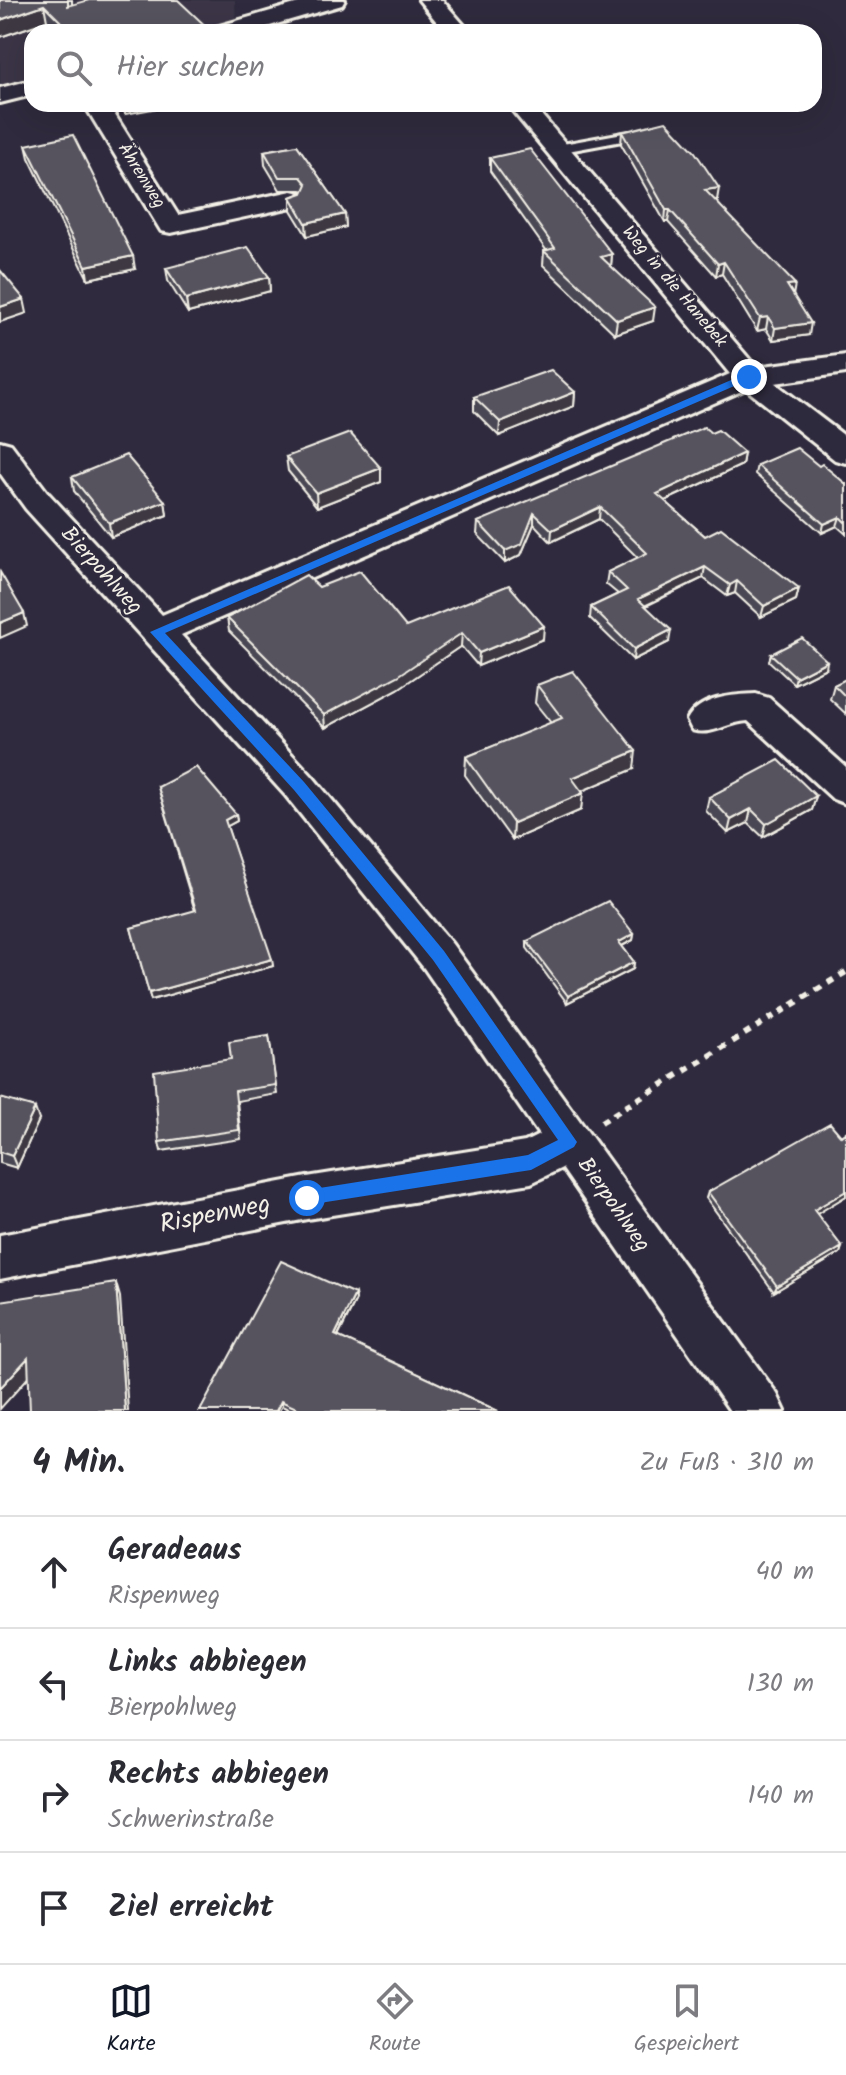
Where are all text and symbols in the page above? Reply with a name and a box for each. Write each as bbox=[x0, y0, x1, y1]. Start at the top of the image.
search box bbox=[24, 24, 822, 112]
text: Hier suchen bbox=[116, 44, 265, 92]
icon: search bbox=[52, 46, 96, 90]
street label: Ährenweg bbox=[109, 137, 173, 215]
street label: Weg in die Hanebek bbox=[614, 220, 734, 355]
route end bbox=[731, 359, 767, 395]
street label: Bierpohlweg bbox=[51, 519, 151, 623]
street label: Bierpohlweg bbox=[567, 1150, 659, 1260]
route start bbox=[289, 1180, 325, 1216]
street label: Rispenweg bbox=[156, 1184, 274, 1246]
text: 4 Min. bbox=[32, 1436, 125, 1490]
text: Zu Fuß · 310 m bbox=[639, 1442, 814, 1484]
text: Geradeaus bbox=[108, 1527, 241, 1575]
icon: ahead bbox=[32, 1550, 76, 1594]
text: 40 m bbox=[756, 1551, 814, 1593]
text: Rispenweg bbox=[108, 1575, 220, 1617]
text: Links abbiegen bbox=[108, 1639, 307, 1687]
icon: left bbox=[32, 1662, 76, 1706]
text: 130 m bbox=[747, 1663, 814, 1705]
text: Bierpohlweg bbox=[108, 1687, 237, 1729]
text: Rechts abbiegen bbox=[108, 1751, 329, 1799]
icon: right bbox=[32, 1774, 76, 1818]
text: 140 m bbox=[747, 1775, 814, 1817]
text: Schwerinstraße bbox=[108, 1799, 274, 1841]
text: Ziel erreicht bbox=[108, 1884, 273, 1932]
icon: arrive bbox=[32, 1886, 76, 1930]
tab: Karte bbox=[107, 1979, 156, 2062]
tab: Route bbox=[369, 1979, 421, 2062]
tab: Gespeichert bbox=[634, 1979, 739, 2062]

